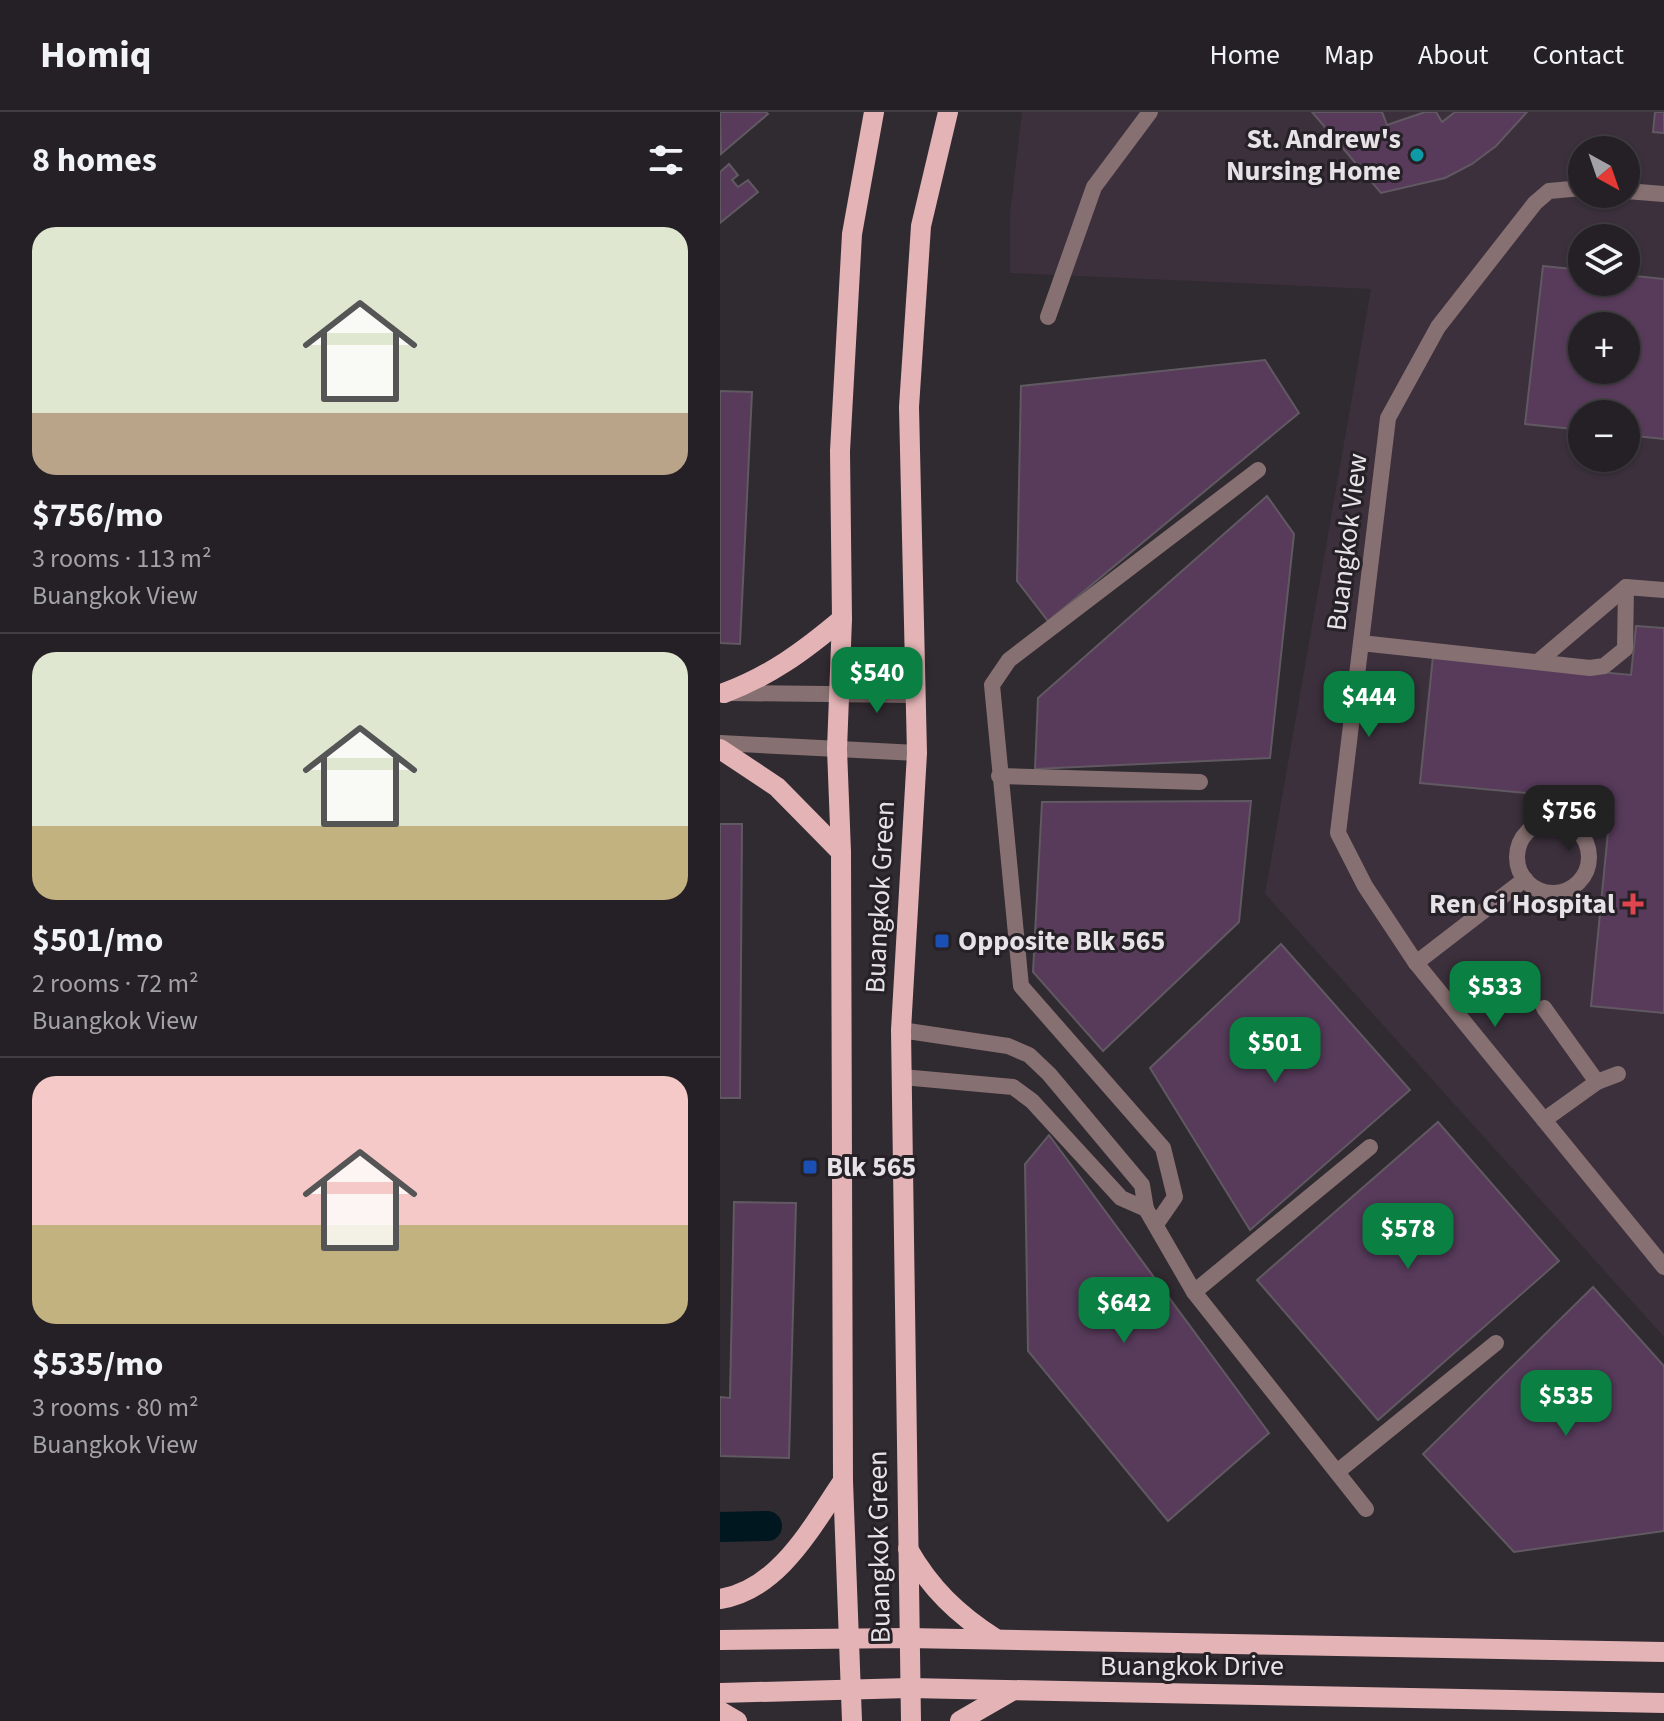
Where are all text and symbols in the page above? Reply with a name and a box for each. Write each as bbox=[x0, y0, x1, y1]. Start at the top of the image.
text: Homiq bbox=[40, 28, 152, 82]
text: Home bbox=[1209, 35, 1280, 75]
text: Map bbox=[1324, 35, 1374, 75]
text: About bbox=[1418, 35, 1489, 75]
text: Contact bbox=[1533, 35, 1624, 75]
place label: St. Andrew's Nursing Home bbox=[1226, 119, 1401, 191]
text: 8 homes bbox=[32, 136, 157, 185]
north arrow bbox=[1568, 136, 1640, 208]
map controls bbox=[1568, 136, 1640, 472]
icon: filters bbox=[644, 138, 688, 182]
marker: St. Andrew's Nursing Home bbox=[1408, 146, 1426, 164]
button: layers bbox=[1568, 224, 1640, 296]
icon: home bbox=[288, 279, 432, 423]
button: + bbox=[1568, 312, 1640, 384]
button: − bbox=[1568, 400, 1640, 472]
street label: Buangkok View bbox=[1316, 451, 1378, 633]
text: $756/mo bbox=[32, 491, 163, 540]
text: 3 rooms · 113 m² bbox=[32, 540, 211, 577]
text: Buangkok View bbox=[32, 577, 198, 614]
pin: $540 bbox=[830, 647, 924, 715]
text: $540 bbox=[850, 654, 904, 691]
pin: $444 bbox=[1322, 671, 1416, 739]
text: $444 bbox=[1342, 678, 1396, 715]
icon: home bbox=[288, 704, 432, 848]
pin: $756 bbox=[1522, 785, 1616, 853]
text: $756 bbox=[1542, 792, 1596, 829]
street label: Buangkok Green bbox=[855, 800, 905, 994]
place label: Ren Ci Hospital bbox=[1429, 884, 1615, 924]
marker: Ren Ci Hospital bbox=[1622, 893, 1644, 915]
text: $501/mo bbox=[32, 916, 163, 965]
place label: Opposite Blk 565 bbox=[958, 921, 1165, 961]
marker: Opposite Blk 565 bbox=[933, 932, 951, 950]
pin: $533 bbox=[1448, 961, 1542, 1029]
text: 2 rooms · 72 m² bbox=[32, 965, 199, 1002]
text: $533 bbox=[1468, 968, 1522, 1005]
text: Buangkok View bbox=[32, 1002, 198, 1039]
pin: $501 bbox=[1228, 1017, 1322, 1085]
text: $501 bbox=[1248, 1024, 1302, 1061]
icon: home bbox=[288, 1128, 432, 1272]
place label: Blk 565 bbox=[826, 1147, 916, 1187]
marker: Blk 565 bbox=[801, 1158, 819, 1176]
pin: $578 bbox=[1361, 1203, 1455, 1271]
text: $578 bbox=[1381, 1210, 1435, 1247]
pin: $642 bbox=[1077, 1277, 1171, 1345]
text: $642 bbox=[1097, 1284, 1151, 1321]
text: $535/mo bbox=[32, 1340, 163, 1389]
pin: $535 bbox=[1519, 1370, 1613, 1438]
text: $535 bbox=[1539, 1377, 1593, 1414]
text: 3 rooms · 80 m² bbox=[32, 1389, 199, 1426]
text: Buangkok View bbox=[32, 1426, 198, 1463]
street label: Buangkok Green bbox=[857, 1450, 901, 1644]
street label: Buangkok Drive bbox=[1100, 1646, 1284, 1686]

